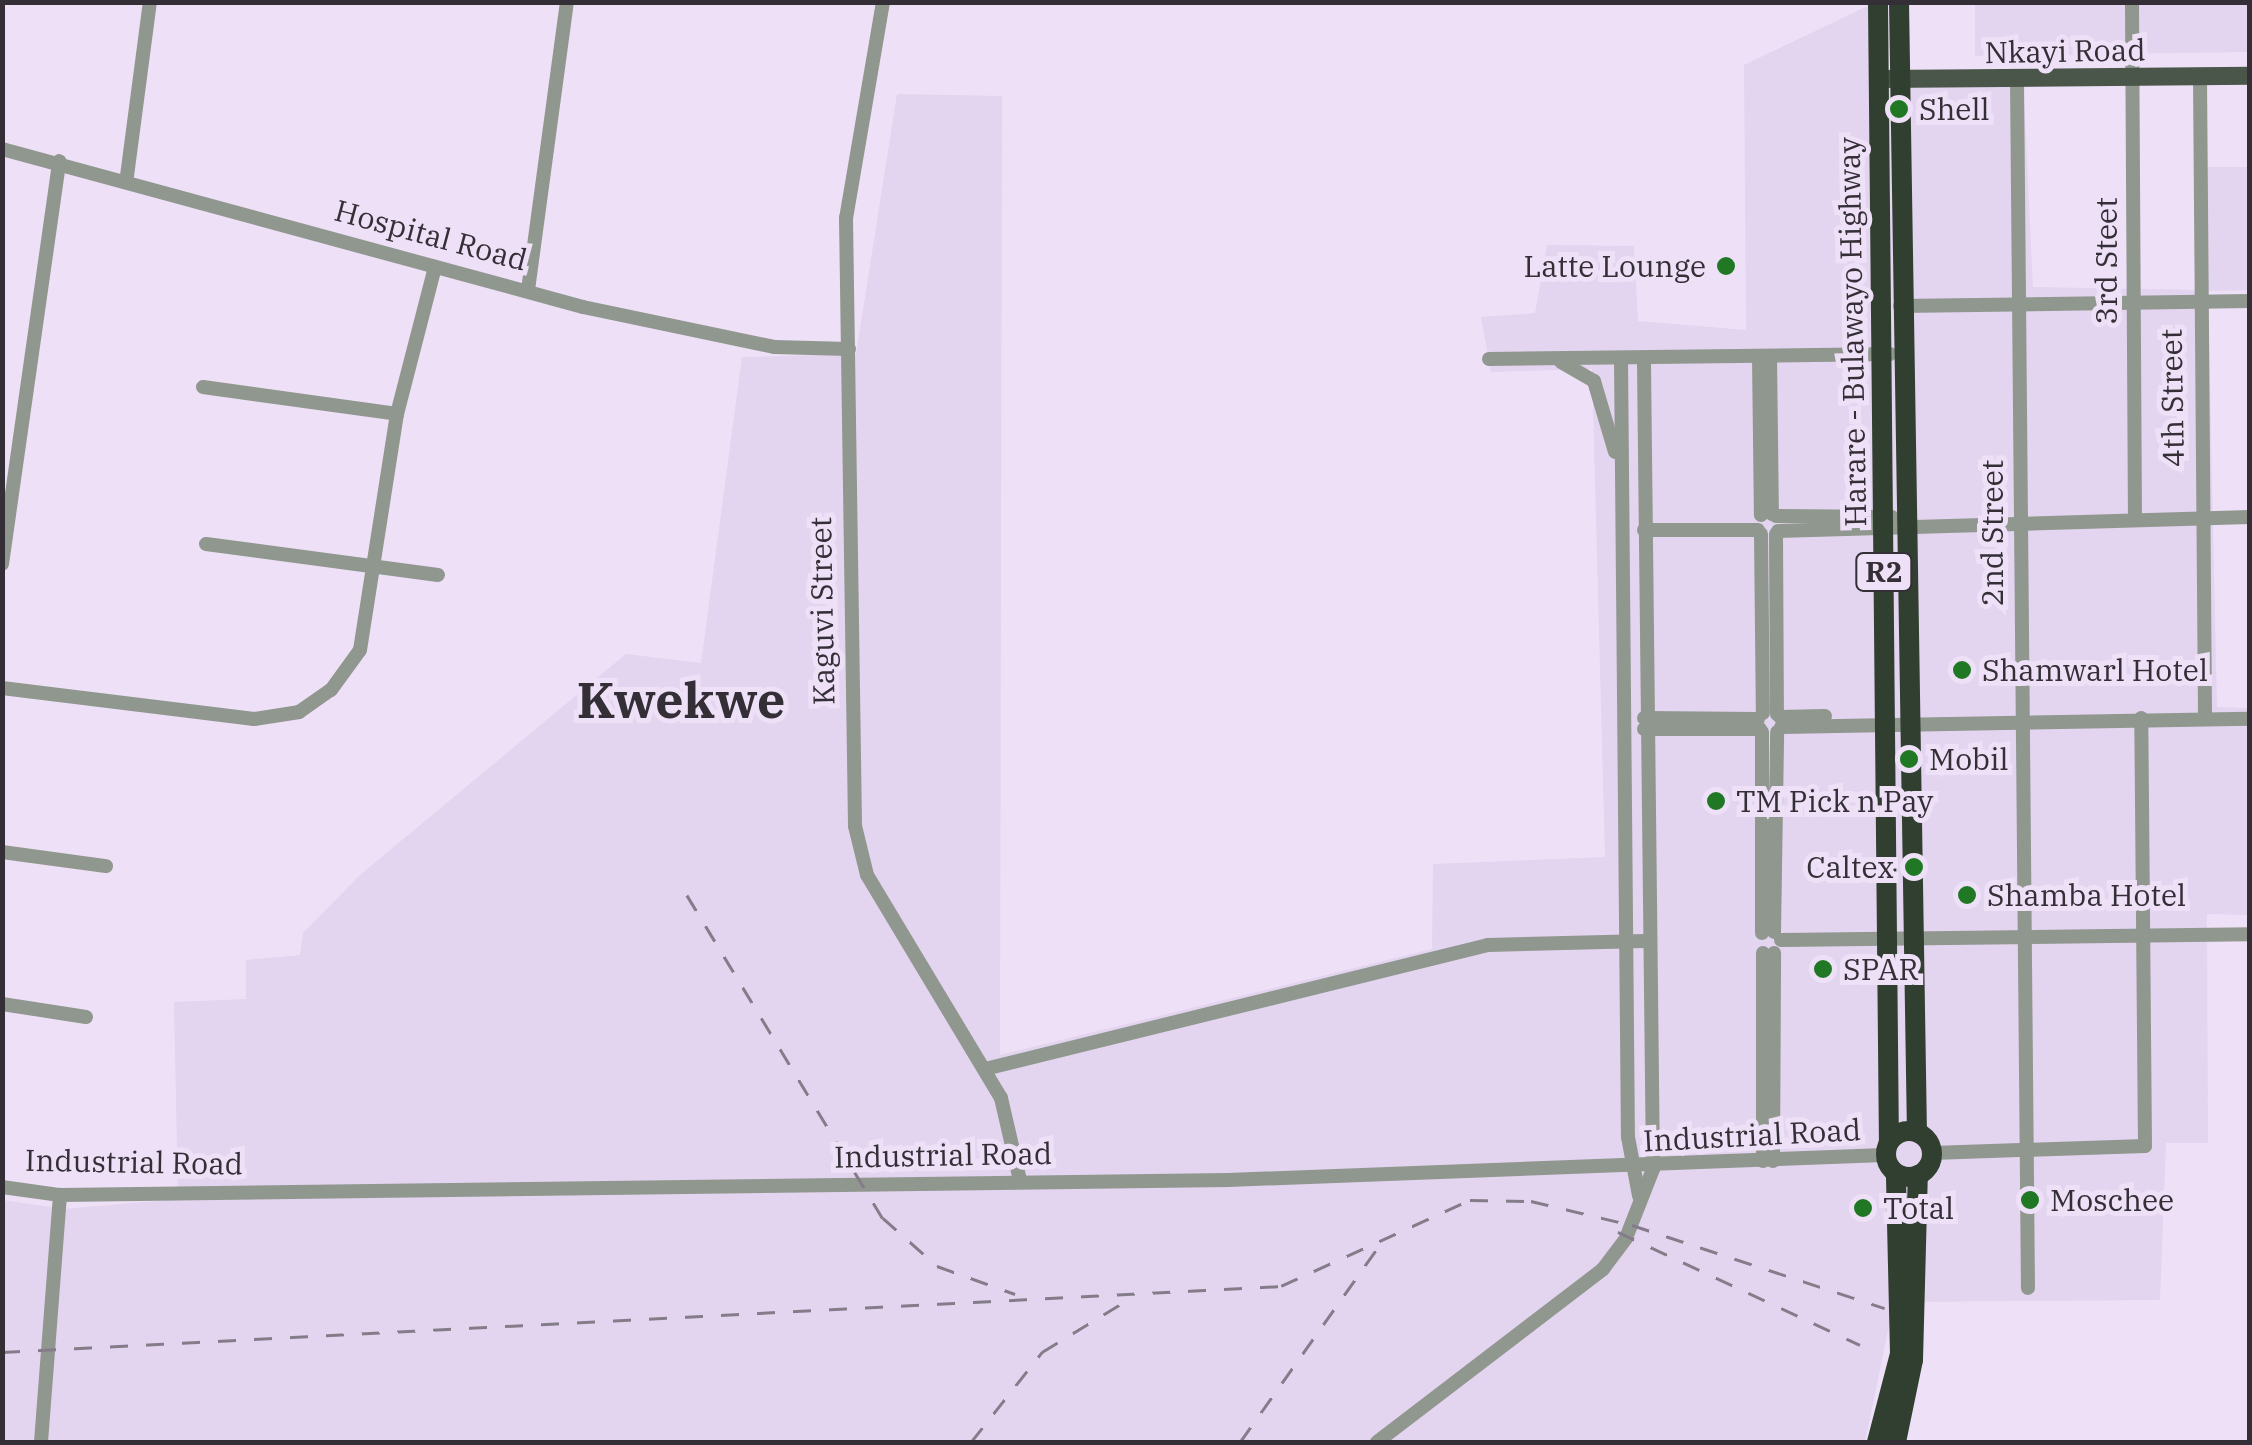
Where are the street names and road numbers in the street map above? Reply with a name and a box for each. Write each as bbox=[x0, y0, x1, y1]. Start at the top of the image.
street label: Nkayi Road bbox=[1984, 32, 2146, 70]
street label: Harare - Bulawayo Highway bbox=[1831, 137, 1873, 527]
street label: Hospital Road bbox=[331, 192, 531, 278]
street label: 3rd Steet bbox=[2088, 197, 2124, 325]
street label: 4th Street bbox=[2153, 328, 2191, 468]
street label: 2nd Street bbox=[1974, 460, 2010, 606]
street label: Kaguvi Street bbox=[802, 516, 842, 706]
road number: R2 bbox=[1854, 549, 1914, 595]
street label: Industrial Road bbox=[1642, 1111, 1862, 1159]
street label: Industrial Road bbox=[834, 1135, 1052, 1175]
street label: Industrial Road bbox=[25, 1142, 243, 1182]

